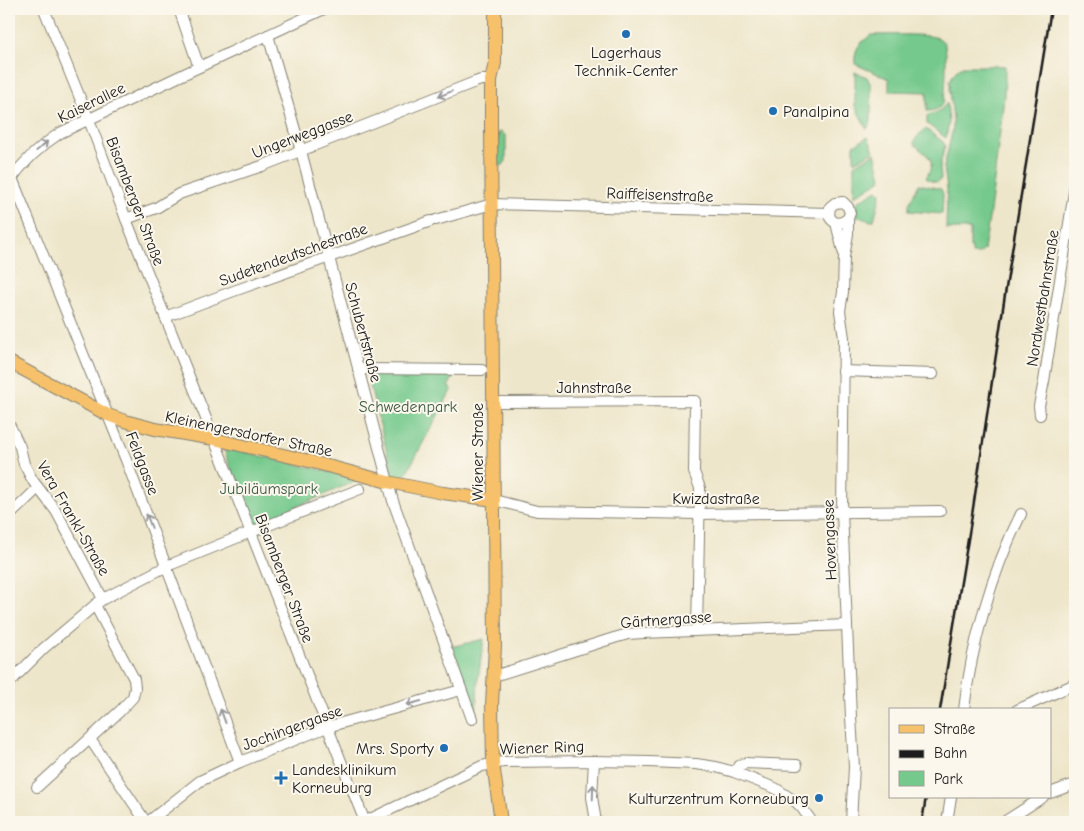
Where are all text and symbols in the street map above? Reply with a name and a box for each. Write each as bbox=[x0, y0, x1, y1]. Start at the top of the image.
marker: Lagerhaus Technik-Center bbox=[620, 28, 632, 40]
place label: Lagerhaus Technik-Center bbox=[574, 44, 678, 80]
street label: Kaiserallee bbox=[55, 79, 128, 127]
one-way arrow bbox=[438, 90, 453, 99]
place label: Panalpina bbox=[783, 103, 849, 121]
marker: Panalpina bbox=[767, 105, 779, 117]
street label: Ungerweggasse bbox=[249, 107, 355, 162]
street label: Bisamberger Straße bbox=[102, 134, 168, 268]
one-way arrow bbox=[36, 141, 49, 152]
street label: Raiffeisenstraße bbox=[606, 184, 714, 206]
street label: Sudetendeutschestraße bbox=[217, 220, 370, 290]
street label: Nordwestbahnstraße bbox=[1023, 229, 1063, 368]
street label: Schubertstraße bbox=[341, 280, 385, 384]
street label: Jahnstraße bbox=[557, 379, 631, 397]
park label: Schwedenpark bbox=[359, 398, 458, 416]
street label: Wiener Straße bbox=[469, 403, 487, 501]
street label: Kleinengersdorfer Straße bbox=[163, 407, 334, 461]
street label: Feldgasse bbox=[122, 429, 162, 498]
street label: Vera Frankl-Straße bbox=[33, 458, 113, 579]
park label: Jubiläumspark bbox=[220, 480, 318, 498]
street label: Kwizdastraße bbox=[672, 490, 760, 508]
street label: Hovengasse bbox=[820, 499, 840, 581]
street label: Bisamberger Straße bbox=[251, 511, 317, 645]
one-way arrow bbox=[144, 514, 154, 529]
street label: Gärtnergasse bbox=[620, 608, 712, 632]
one-way arrow bbox=[407, 699, 423, 709]
street label: Jochingergasse bbox=[240, 702, 345, 754]
legend bbox=[889, 708, 1052, 798]
one-way arrow bbox=[218, 709, 227, 724]
text: Straße bbox=[934, 720, 976, 738]
street label: Wiener Ring bbox=[499, 738, 585, 758]
place label: Mrs. Sporty bbox=[356, 740, 435, 758]
marker: Mrs. Sporty bbox=[438, 742, 450, 754]
text: Bahn bbox=[934, 744, 967, 762]
place label: Landesklinikum Korneuburg bbox=[292, 761, 397, 797]
text: Park bbox=[934, 770, 963, 788]
marker: Landesklinikum Korneuburg bbox=[274, 771, 288, 785]
one-way arrow bbox=[588, 784, 598, 800]
place label: Kulturzentrum Korneuburg bbox=[628, 790, 809, 808]
marker: Kulturzentrum Korneuburg bbox=[813, 792, 825, 804]

